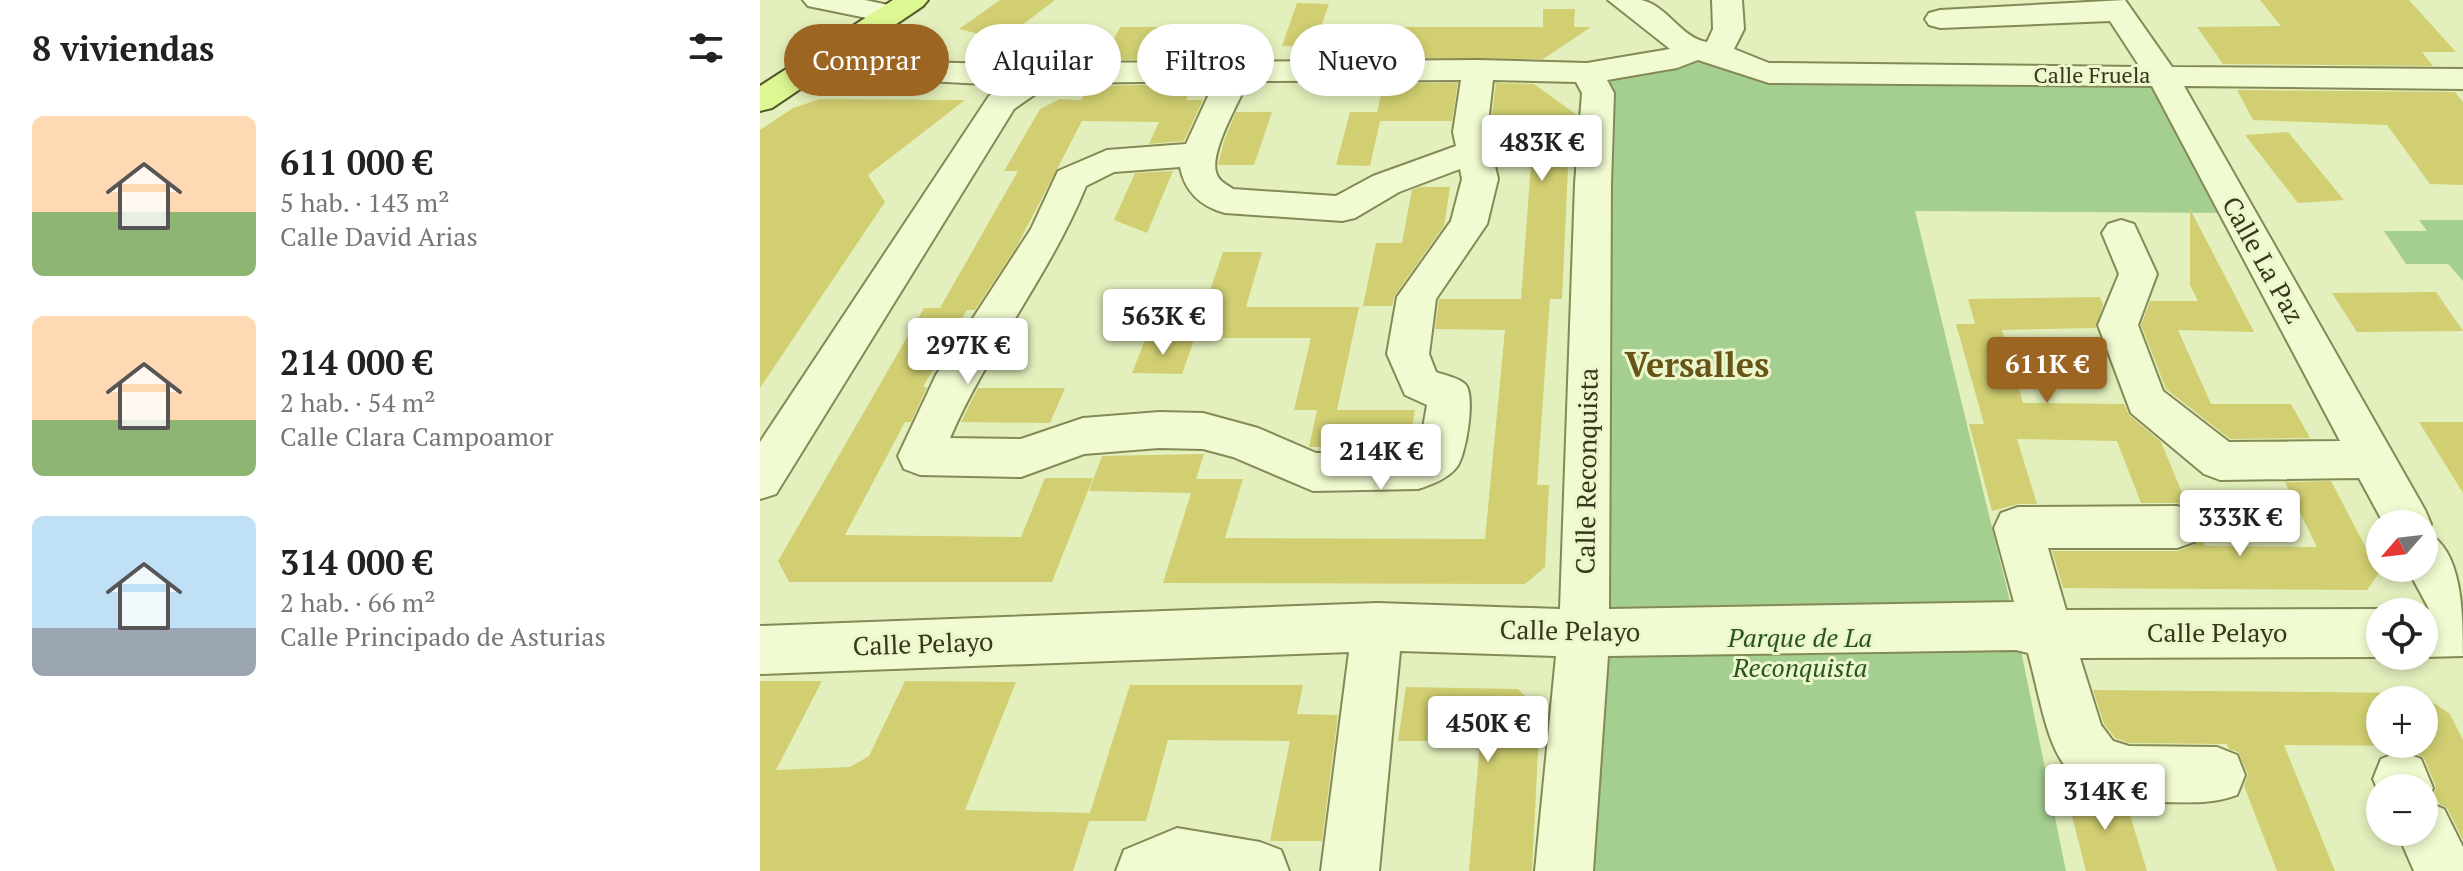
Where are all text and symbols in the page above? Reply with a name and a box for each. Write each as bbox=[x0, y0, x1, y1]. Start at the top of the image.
chip: Comprar bbox=[784, 24, 949, 96]
chip: Alquilar bbox=[965, 24, 1121, 96]
chip: Filtros bbox=[1137, 24, 1274, 96]
chip: Nuevo bbox=[1290, 24, 1425, 96]
text: 8 viviendas bbox=[32, 26, 214, 71]
icon: filters bbox=[684, 26, 728, 70]
street label: Calle Fruela bbox=[2034, 60, 2150, 89]
pin: 483K € bbox=[1477, 115, 1607, 183]
text: 483K € bbox=[1500, 124, 1584, 158]
text: 611 000 € bbox=[280, 140, 433, 185]
icon: home bbox=[96, 148, 192, 244]
text: 5 hab. · 143 m² bbox=[280, 185, 449, 219]
street label: Calle La Paz bbox=[2215, 190, 2313, 329]
text: Calle David Arias bbox=[280, 219, 478, 253]
pin: 563K € bbox=[1098, 289, 1228, 357]
text: 563K € bbox=[1121, 298, 1205, 332]
pin: 297K € bbox=[903, 318, 1033, 386]
text: 297K € bbox=[926, 327, 1010, 361]
pin: 611K € bbox=[1982, 337, 2112, 405]
text: 214 000 € bbox=[280, 340, 433, 385]
district label: Versalles bbox=[1625, 342, 1769, 387]
text: 611K € bbox=[2005, 346, 2089, 380]
icon: home bbox=[96, 348, 192, 444]
street label: Calle Reconquista bbox=[1567, 367, 1605, 575]
text: 2 hab. · 54 m² bbox=[280, 385, 436, 419]
text: Calle Clara Campoamor bbox=[280, 419, 553, 453]
pin: 214K € bbox=[1316, 424, 1446, 492]
text: 214K € bbox=[1339, 433, 1423, 467]
pin: 333K € bbox=[2175, 490, 2305, 558]
text: 333K € bbox=[2198, 499, 2282, 533]
north arrow bbox=[2366, 510, 2438, 582]
map controls bbox=[2366, 510, 2438, 846]
text: 314 000 € bbox=[280, 540, 433, 585]
icon: home bbox=[96, 548, 192, 644]
text: 2 hab. · 66 m² bbox=[280, 585, 436, 619]
button: locate bbox=[2366, 598, 2438, 670]
street label: Calle Pelayo bbox=[1499, 612, 1641, 648]
street label: Calle Pelayo bbox=[2147, 615, 2287, 649]
text: Calle Principado de Asturias bbox=[280, 619, 606, 653]
park label: Parque de La Reconquista bbox=[1727, 620, 1872, 684]
street label: Calle Pelayo bbox=[852, 624, 994, 662]
button: + bbox=[2366, 686, 2438, 758]
pin: 450K € bbox=[1423, 696, 1553, 764]
text: 450K € bbox=[1446, 705, 1530, 739]
pin: 314K € bbox=[2040, 764, 2170, 832]
text: 314K € bbox=[2063, 773, 2147, 807]
button: − bbox=[2366, 774, 2438, 846]

